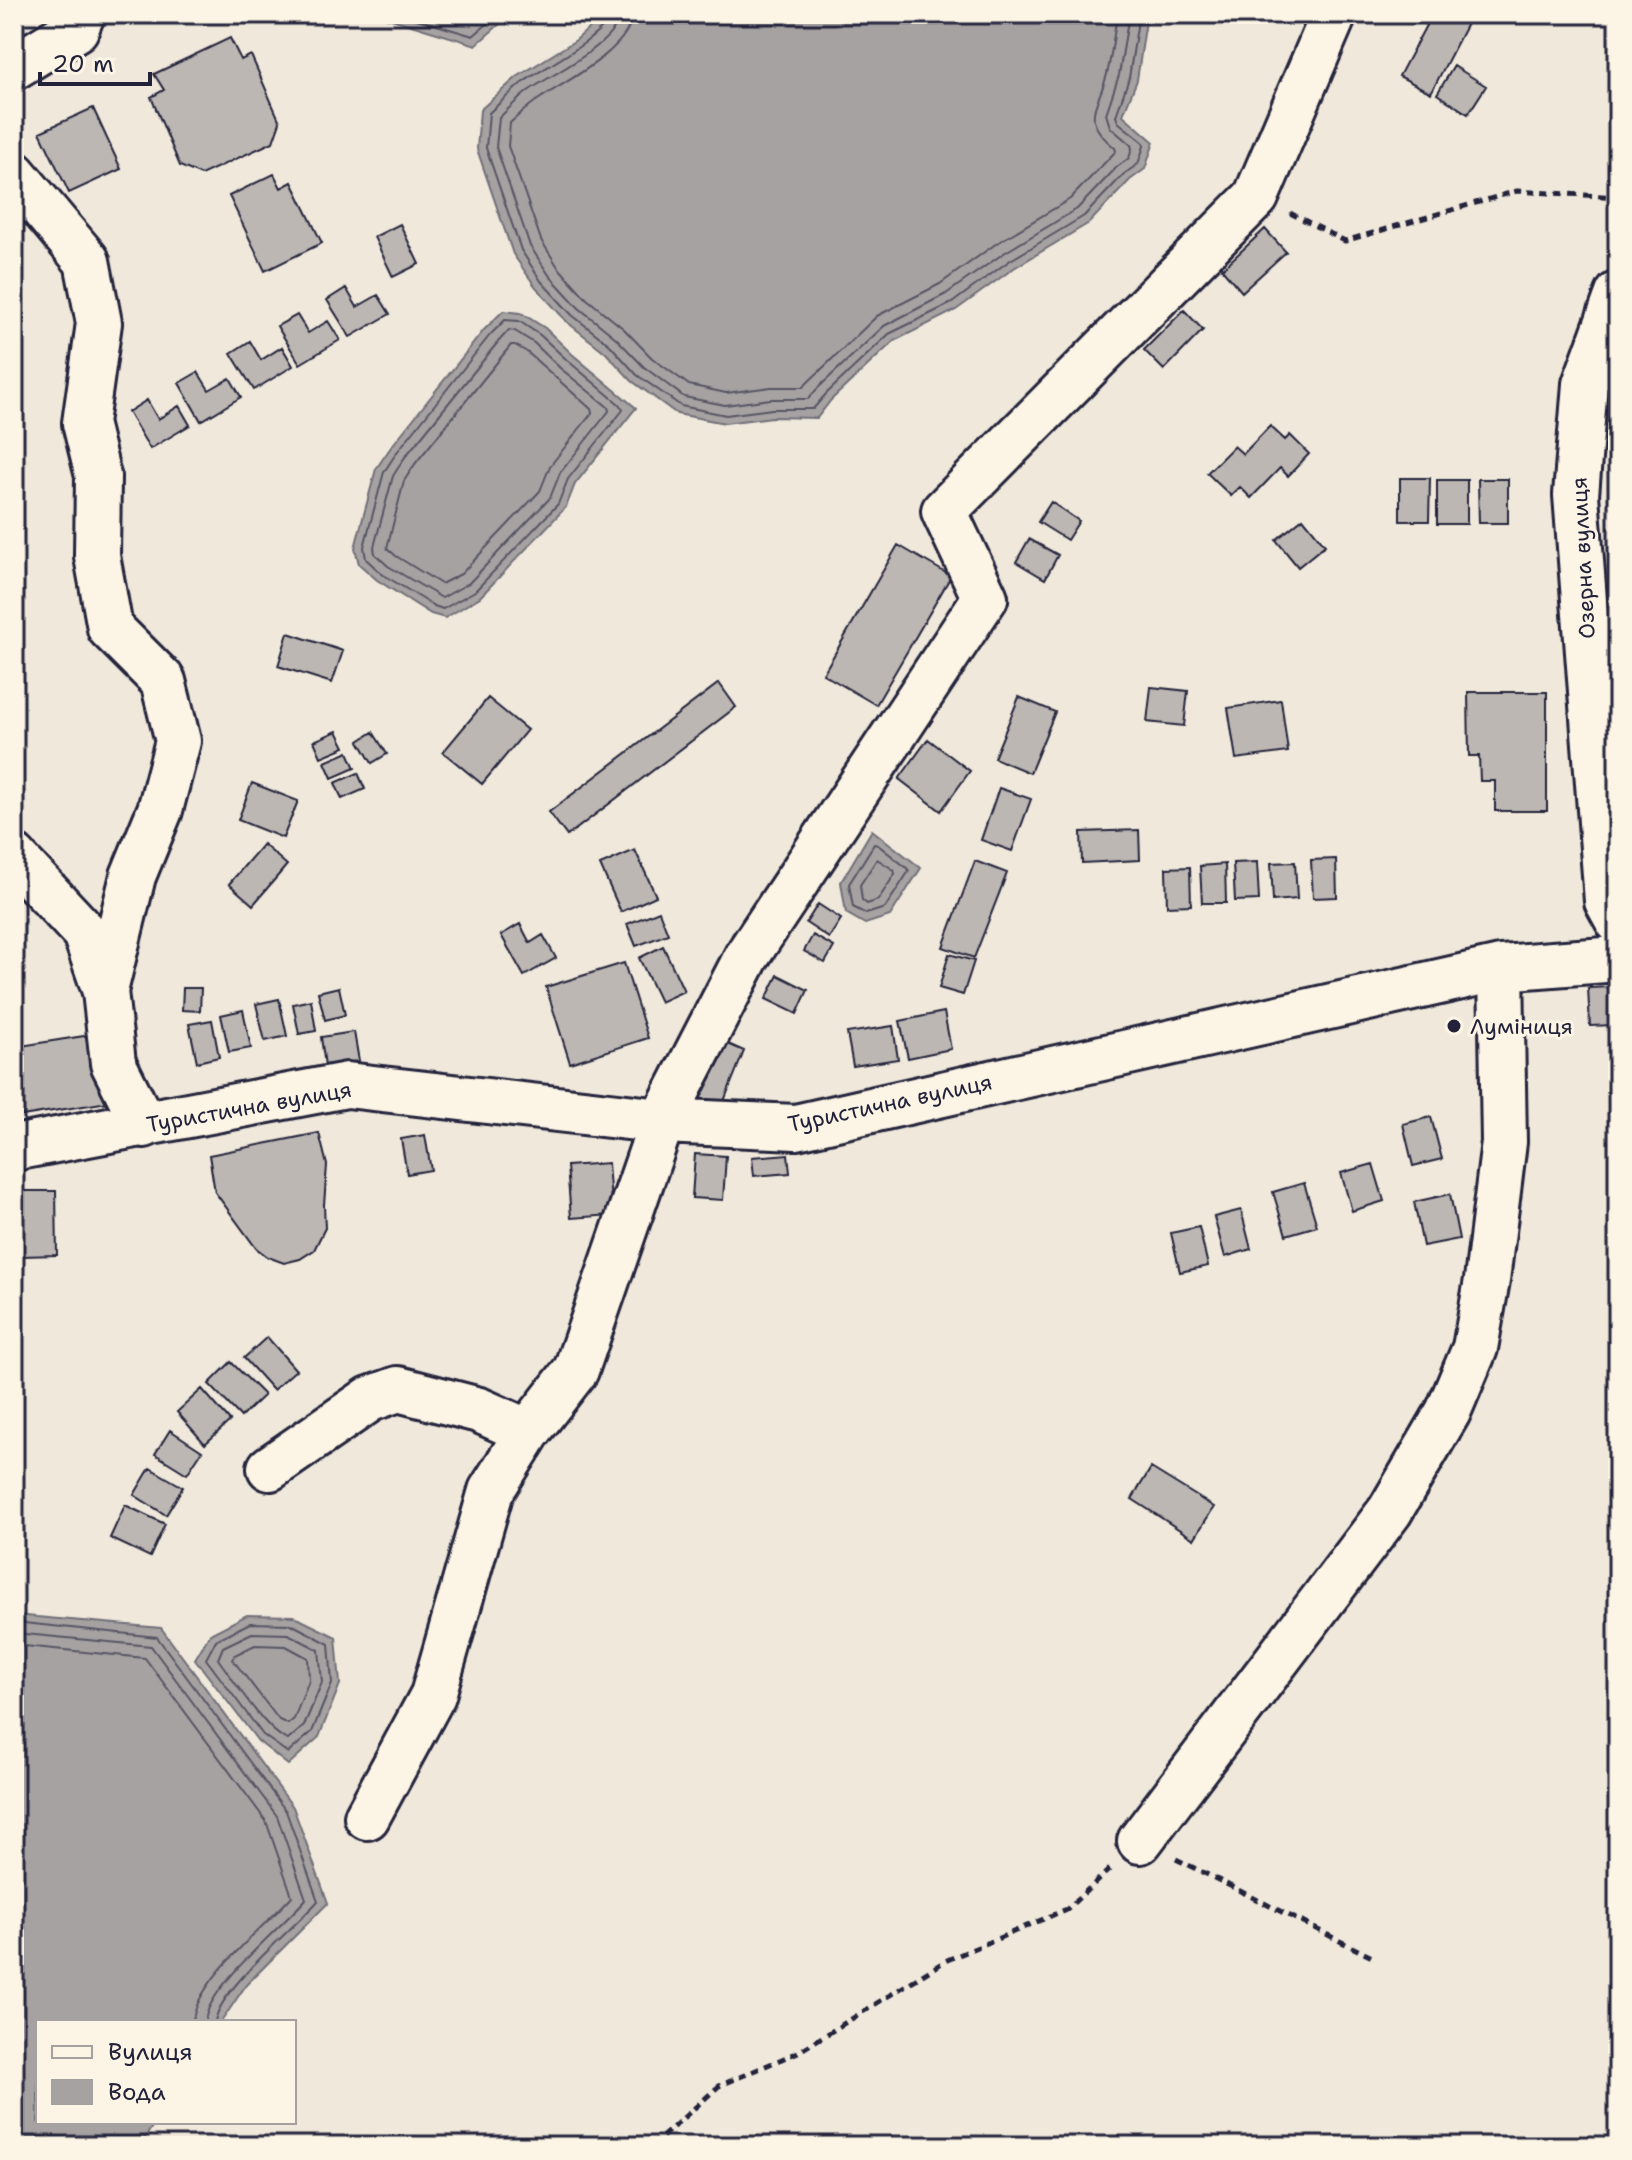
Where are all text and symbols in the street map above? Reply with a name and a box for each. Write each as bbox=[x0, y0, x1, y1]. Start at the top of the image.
scale bar bbox=[40, 36, 150, 86]
text: 20 m bbox=[52, 48, 114, 80]
street label: Озерна вулиця bbox=[1564, 476, 1602, 640]
place label: Луміниця bbox=[1470, 1012, 1573, 1041]
marker: Луміниця bbox=[1445, 1017, 1463, 1035]
street label: Туристична вулиця bbox=[785, 1067, 995, 1139]
street label: Туристична вулиця bbox=[144, 1075, 354, 1139]
legend bbox=[36, 2020, 296, 2124]
text: Вулиця bbox=[108, 2036, 193, 2068]
text: Вода bbox=[108, 2076, 166, 2108]

